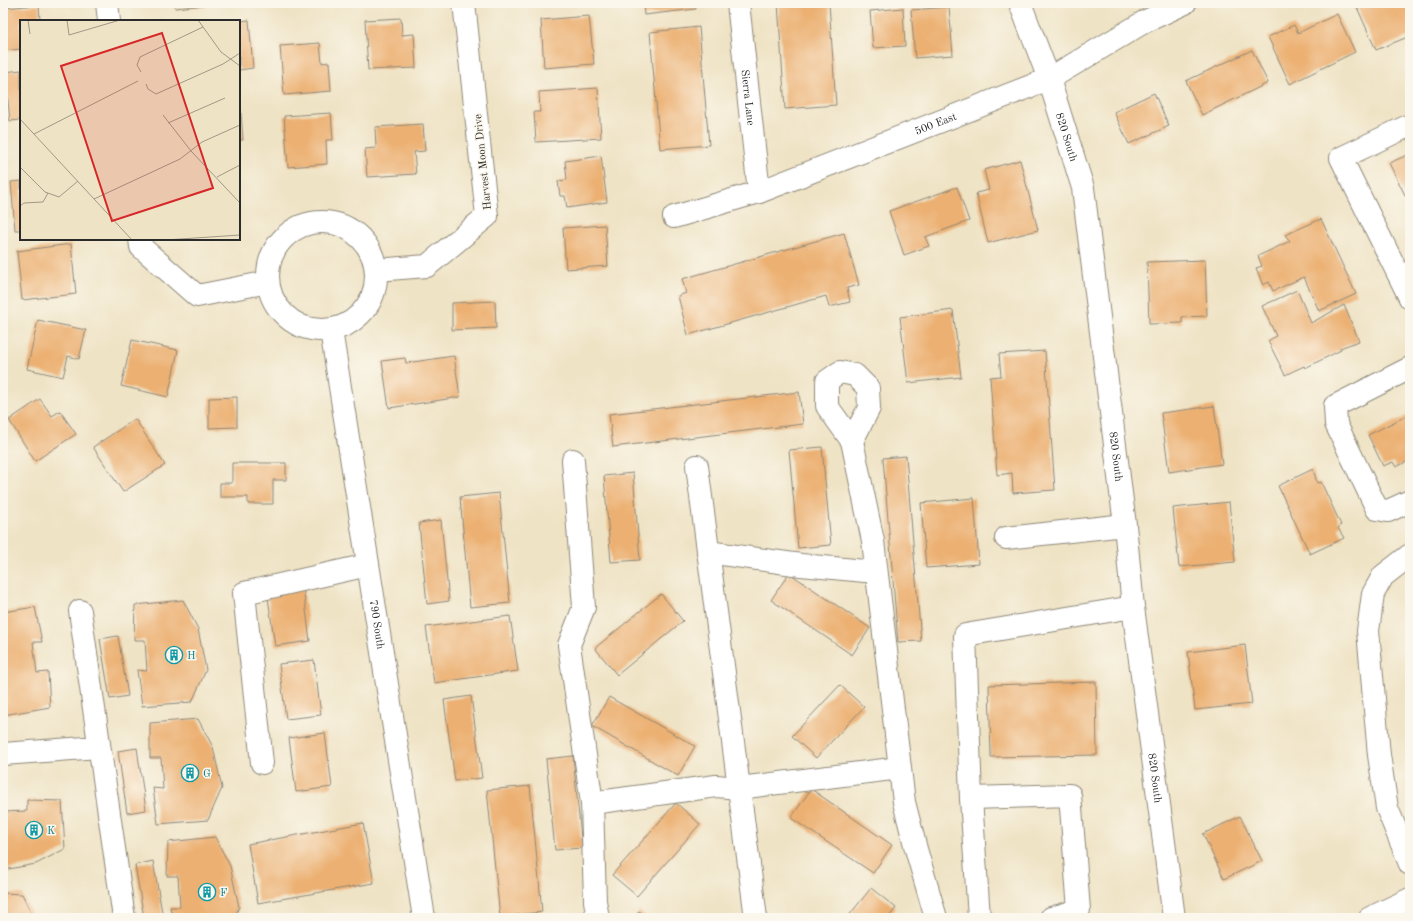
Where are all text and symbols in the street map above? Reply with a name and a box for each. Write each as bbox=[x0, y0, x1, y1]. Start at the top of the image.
inset map bbox=[20, 20, 240, 240]
street label: Sierra Lane bbox=[738, 69, 756, 126]
street label: 500 East bbox=[914, 111, 959, 138]
street label: 820 South bbox=[1053, 112, 1078, 163]
street label: Harvest Moon Drive bbox=[473, 113, 494, 210]
street label: 820 South bbox=[1106, 431, 1124, 482]
street label: 790 South bbox=[367, 599, 385, 650]
building icon: H bbox=[164, 645, 184, 665]
place label: H bbox=[187, 651, 196, 662]
street label: 820 South bbox=[1145, 753, 1163, 804]
building icon: G bbox=[180, 763, 200, 783]
place label: G bbox=[203, 769, 211, 780]
building icon: K bbox=[24, 820, 44, 840]
place label: K bbox=[47, 826, 55, 837]
building icon: F bbox=[197, 882, 217, 902]
place label: F bbox=[220, 888, 227, 899]

